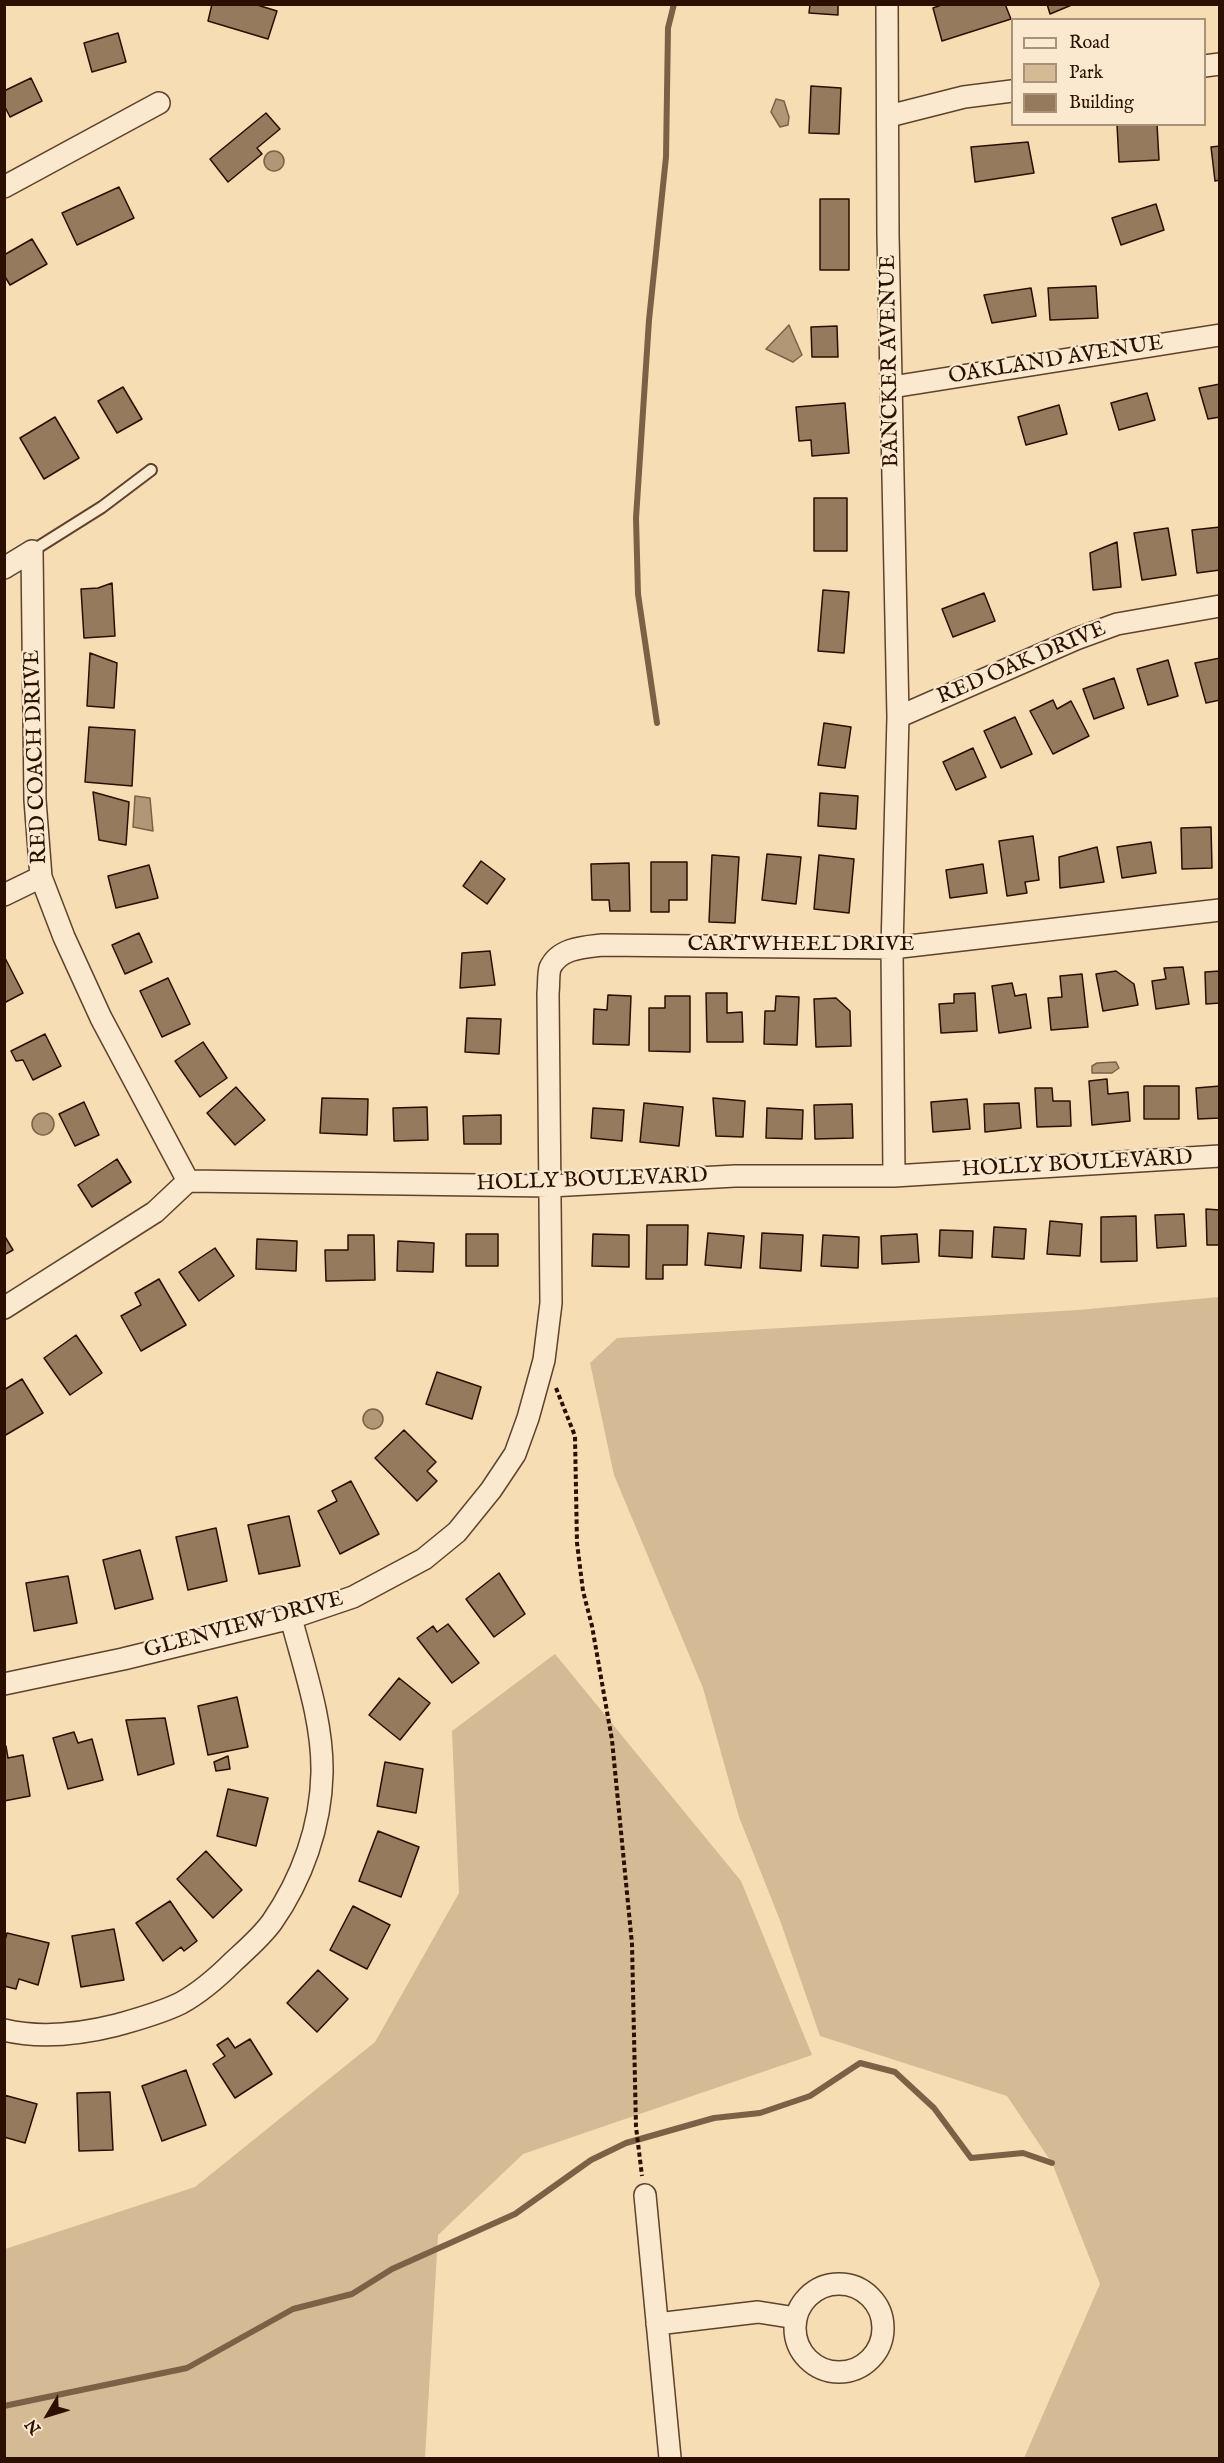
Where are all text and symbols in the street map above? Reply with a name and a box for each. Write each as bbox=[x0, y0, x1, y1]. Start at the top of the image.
legend bbox=[1011, 18, 1206, 126]
text: Road bbox=[1069, 32, 1110, 55]
text: Park bbox=[1069, 62, 1103, 85]
text: Building bbox=[1069, 92, 1134, 115]
street label: BANCKER AVENUE bbox=[876, 254, 906, 468]
street label: OAKLAND AVENUE bbox=[947, 331, 1165, 391]
street label: RED OAK DRIVE bbox=[934, 617, 1110, 711]
street label: RED COACH DRIVE bbox=[20, 649, 54, 865]
street label: CARTWHEEL DRIVE bbox=[687, 932, 915, 958]
street label: HOLLY BOULEVARD bbox=[961, 1146, 1193, 1184]
street label: HOLLY BOULEVARD bbox=[476, 1164, 708, 1198]
street label: GLENVIEW DRIVE bbox=[141, 1587, 347, 1665]
north arrow bbox=[18, 2385, 78, 2445]
text: N bbox=[22, 2414, 46, 2438]

